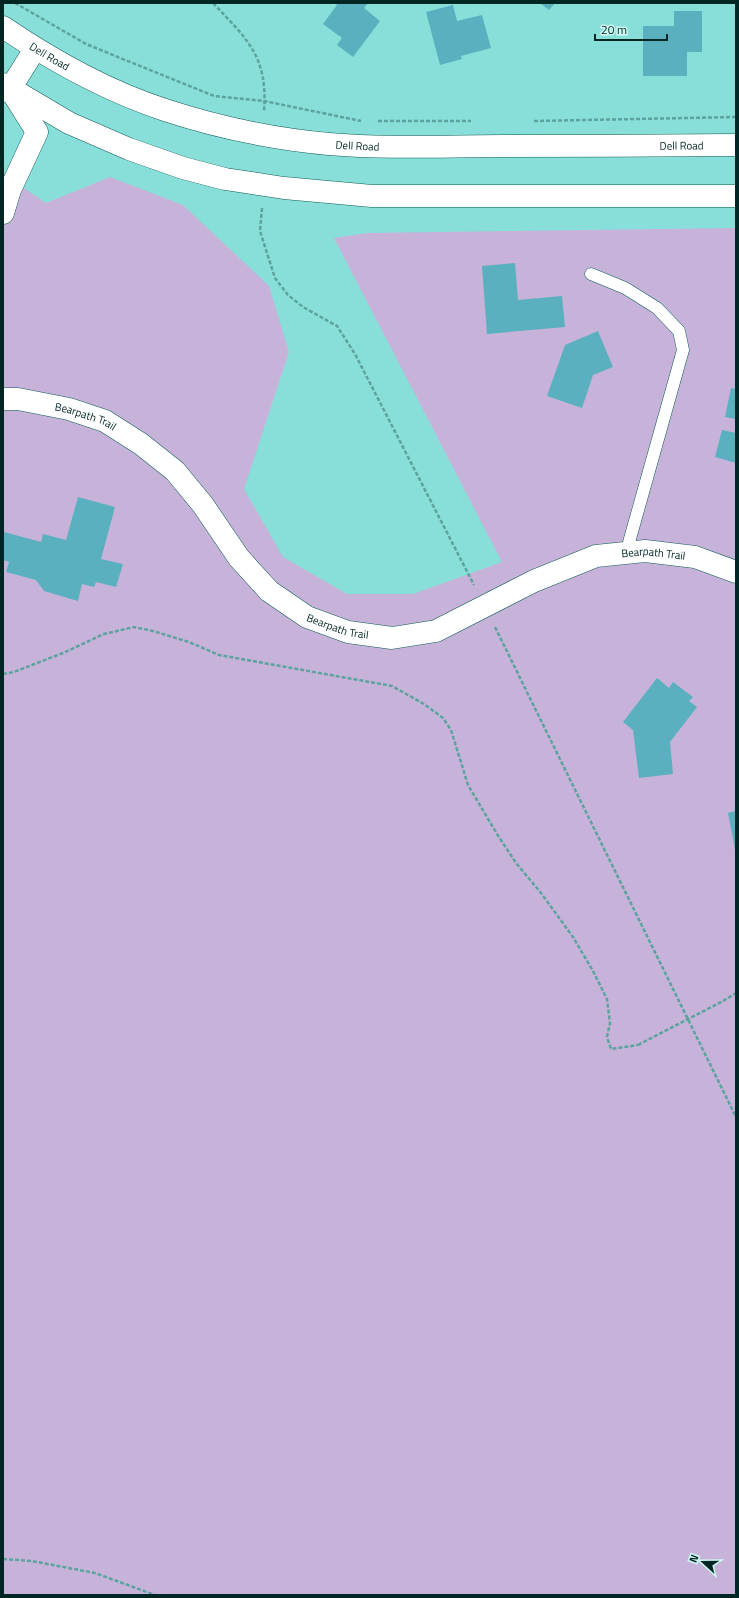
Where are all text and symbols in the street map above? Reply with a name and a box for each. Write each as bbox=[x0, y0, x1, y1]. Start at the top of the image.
scale bar bbox=[595, 16, 667, 42]
text: 20 m bbox=[601, 20, 627, 39]
street label: Dell Road bbox=[26, 38, 73, 75]
street label: Dell Road bbox=[335, 137, 380, 155]
street label: Dell Road bbox=[660, 137, 704, 154]
street label: Bearpath Trail bbox=[54, 398, 120, 434]
street label: Bearpath Trail bbox=[621, 543, 686, 564]
street label: Bearpath Trail bbox=[304, 609, 370, 643]
north arrow bbox=[683, 1542, 723, 1582]
text: N bbox=[685, 1552, 702, 1565]

